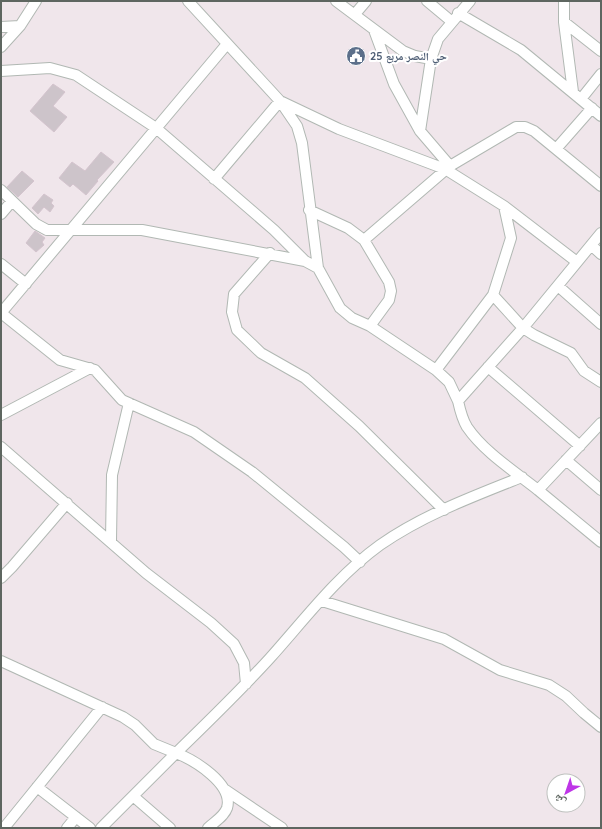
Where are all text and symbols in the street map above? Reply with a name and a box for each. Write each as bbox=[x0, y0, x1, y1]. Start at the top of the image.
public building icon: حي النصر مربع 25 bbox=[345, 45, 367, 67]
place label: حي النصر مربع 25 bbox=[370, 49, 447, 65]
north arrow bbox=[546, 773, 586, 813]
text: ش bbox=[550, 791, 569, 810]

